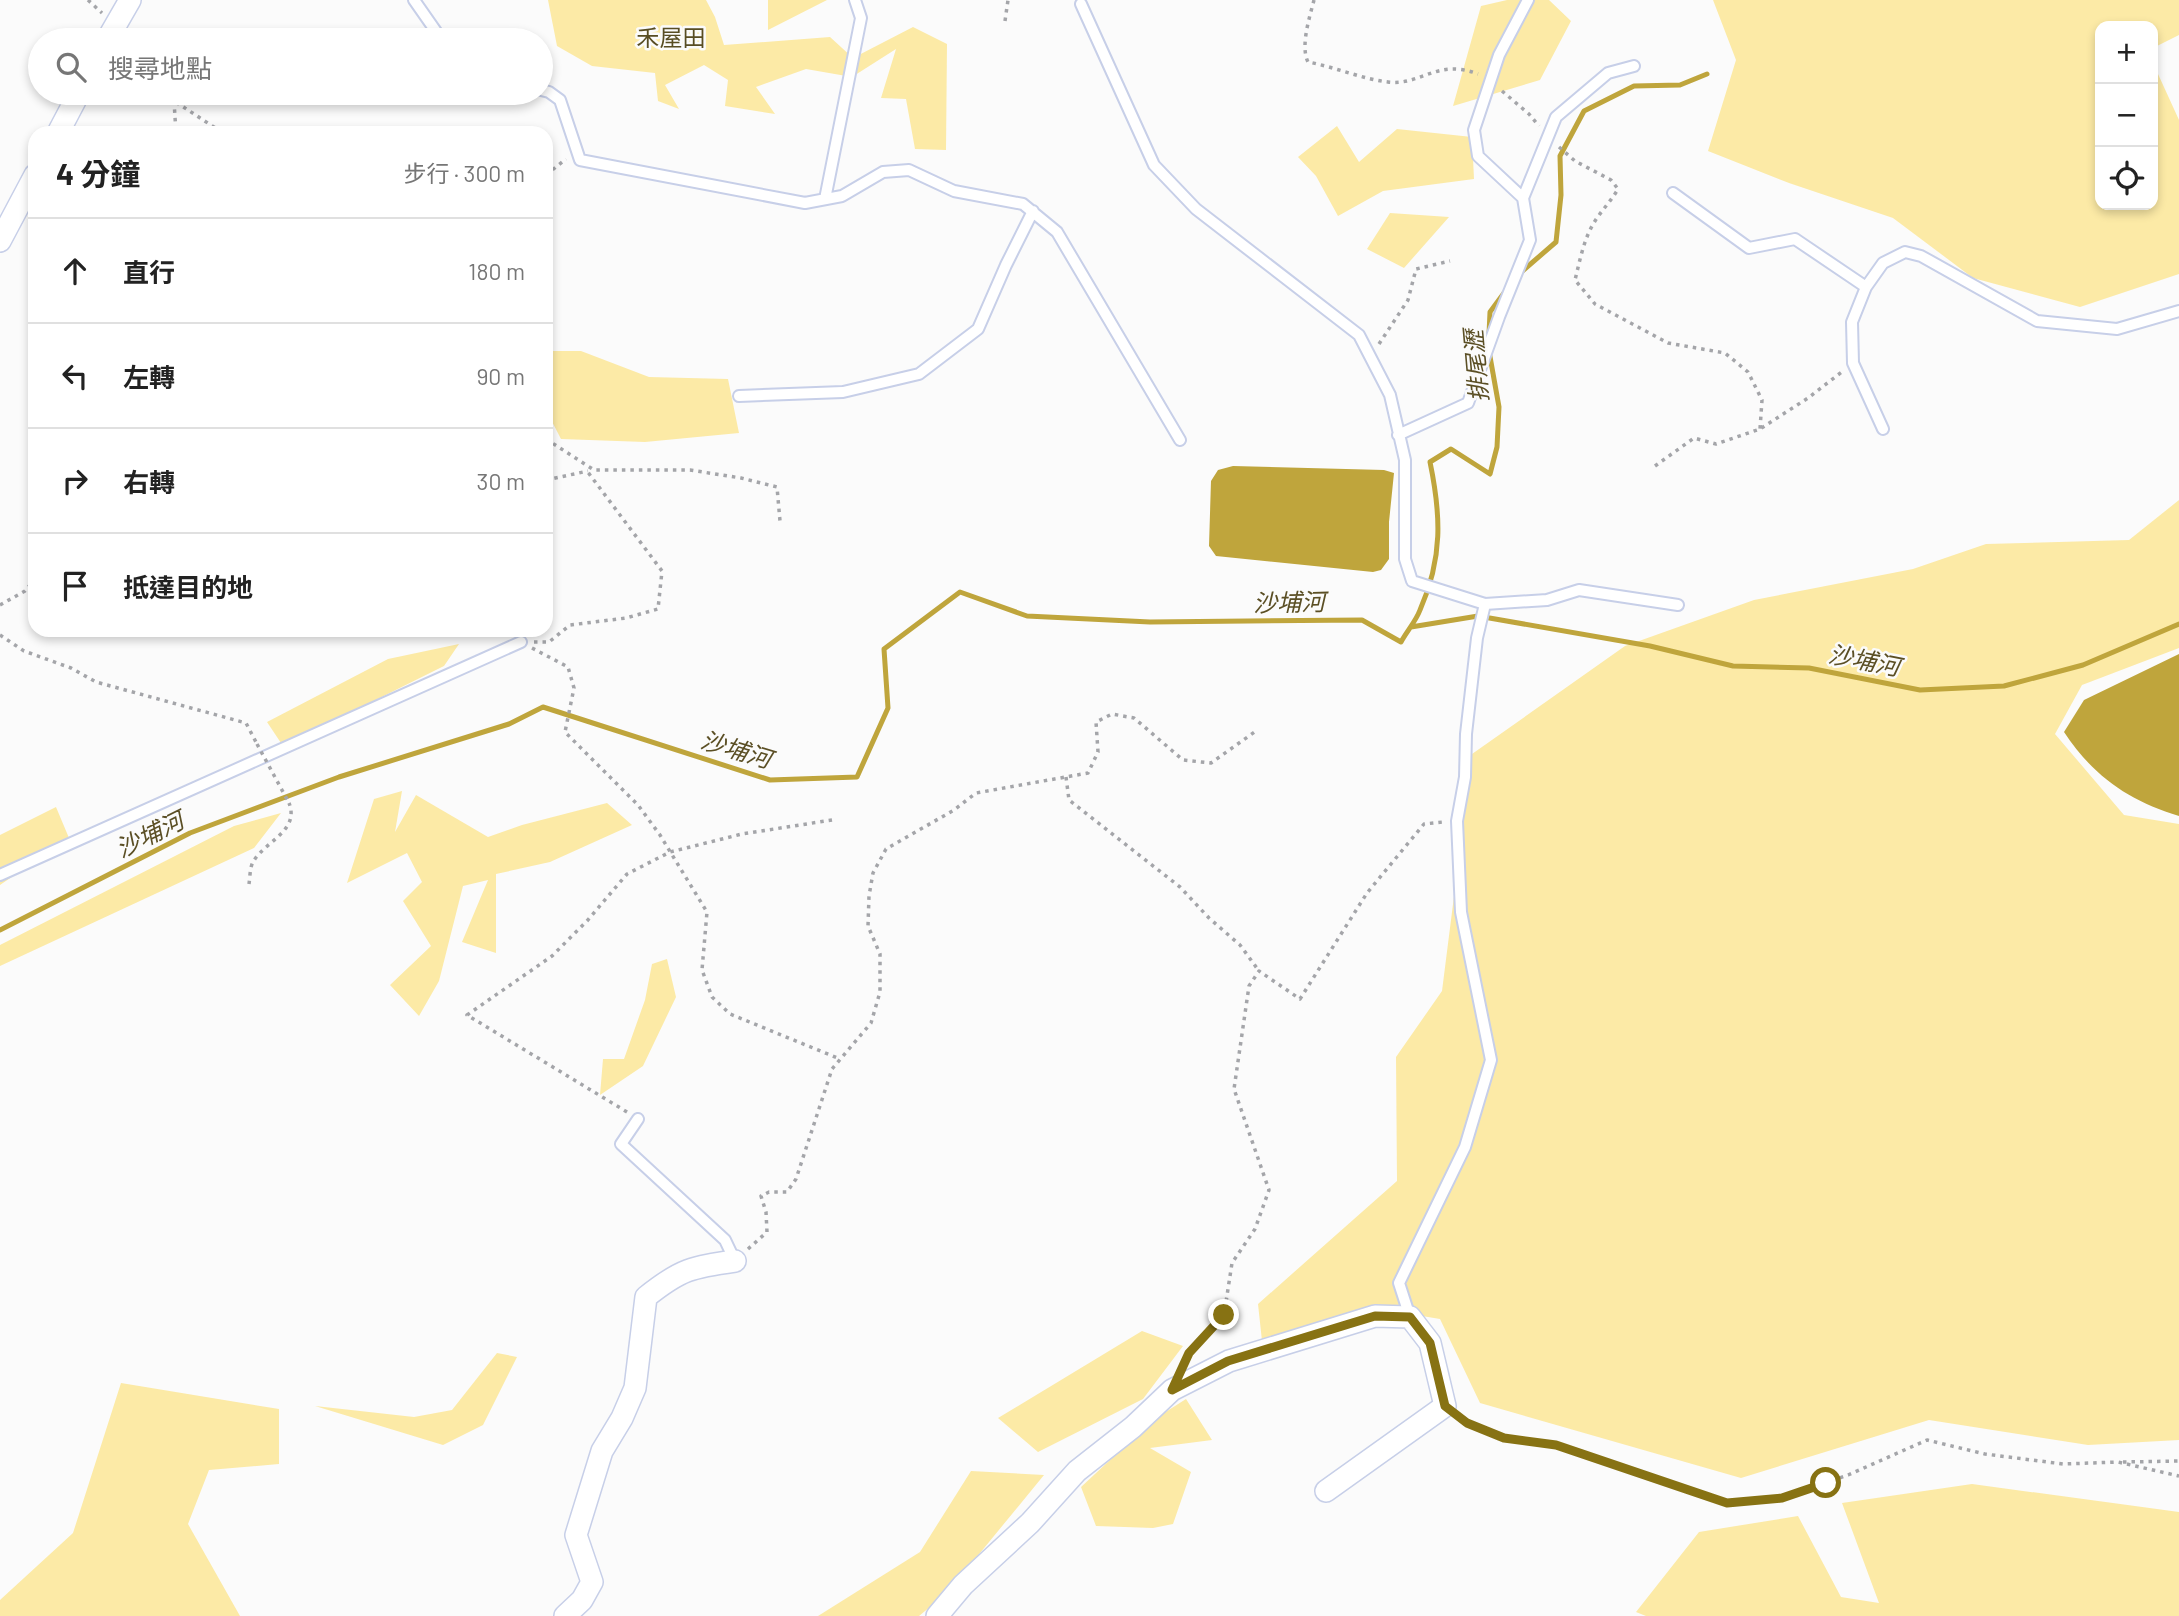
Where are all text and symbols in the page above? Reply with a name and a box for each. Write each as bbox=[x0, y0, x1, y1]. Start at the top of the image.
map controls bbox=[2095, 21, 2158, 210]
button: + bbox=[2095, 21, 2158, 84]
park label: 禾屋田 bbox=[637, 23, 706, 51]
search box bbox=[28, 28, 553, 105]
icon: search bbox=[52, 48, 90, 86]
text: 搜尋地點 bbox=[108, 52, 212, 83]
button: − bbox=[2095, 84, 2158, 147]
button: locate bbox=[2095, 147, 2158, 210]
text: 4 分鐘 bbox=[56, 155, 140, 191]
text: 步行 · 300 m bbox=[404, 159, 525, 187]
icon: ahead bbox=[56, 252, 94, 290]
text: 直行 bbox=[123, 256, 175, 287]
text: 180 m bbox=[468, 257, 525, 285]
water label: 排尾瀝 bbox=[1458, 325, 1493, 403]
icon: left bbox=[56, 357, 94, 395]
text: 左轉 bbox=[123, 361, 175, 392]
text: 90 m bbox=[476, 362, 525, 390]
icon: right bbox=[56, 462, 94, 500]
text: 右轉 bbox=[123, 466, 175, 497]
text: 30 m bbox=[477, 467, 525, 495]
icon: arrive bbox=[56, 567, 94, 605]
text: 抵達目的地 bbox=[123, 571, 253, 602]
water label: 沙埔河 bbox=[1253, 586, 1329, 617]
water label: 沙埔河 bbox=[1826, 638, 1906, 681]
water label: 沙埔河 bbox=[698, 724, 779, 774]
water label: 沙埔河 bbox=[111, 803, 192, 862]
route end bbox=[1208, 1299, 1239, 1330]
route start bbox=[1810, 1467, 1841, 1498]

